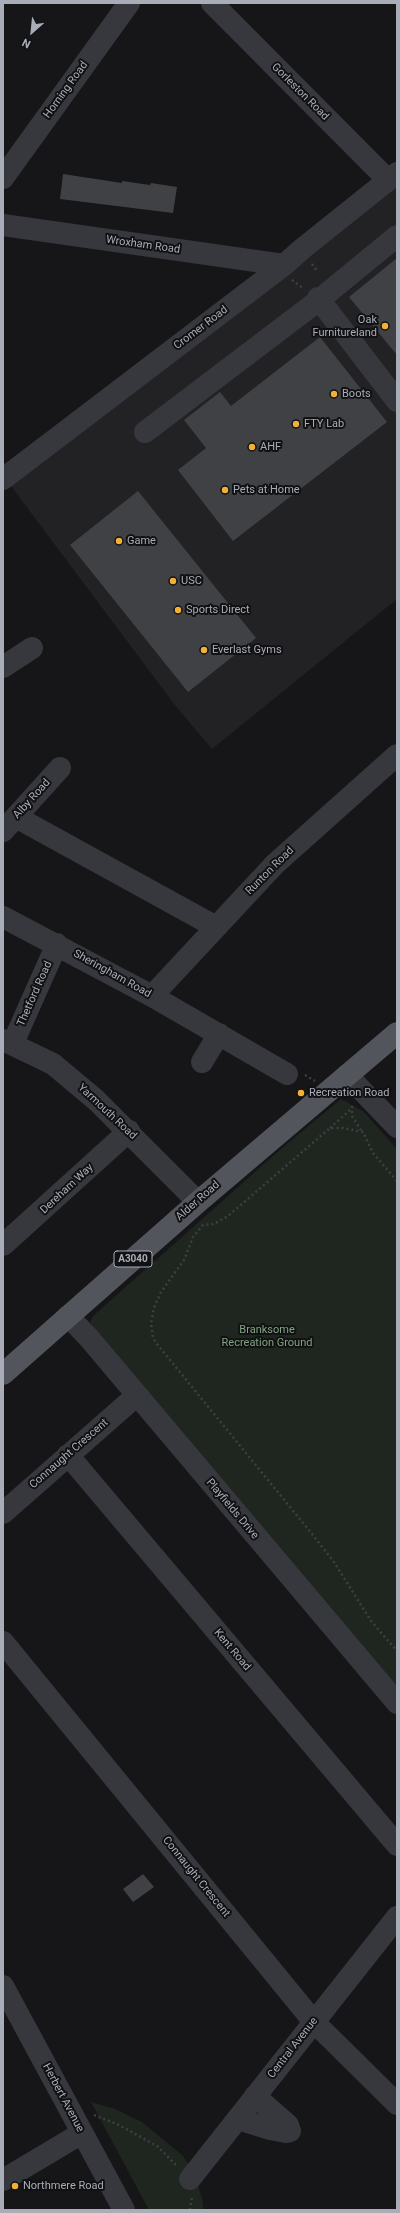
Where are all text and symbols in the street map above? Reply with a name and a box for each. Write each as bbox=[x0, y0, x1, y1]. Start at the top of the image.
north arrow bbox=[12, 12, 52, 52]
text: N bbox=[20, 36, 33, 51]
street label: Horning Road bbox=[41, 59, 91, 121]
street label: Gorleston Road bbox=[269, 61, 331, 123]
street label: Wroxham Road bbox=[105, 233, 181, 257]
street label: Cromer Road bbox=[171, 303, 231, 353]
place label: Oak Furnitureland bbox=[312, 313, 377, 339]
marker: Oak Furnitureland bbox=[380, 321, 390, 331]
place label: Boots bbox=[342, 387, 371, 401]
marker: Boots bbox=[329, 389, 339, 399]
place label: FTY Lab bbox=[304, 417, 344, 431]
marker: FTY Lab bbox=[291, 419, 301, 429]
place label: AHF bbox=[260, 440, 281, 454]
marker: AHF bbox=[247, 442, 257, 452]
place label: Pets at Home bbox=[233, 483, 300, 497]
marker: Pets at Home bbox=[220, 485, 230, 495]
place label: Game bbox=[127, 534, 156, 548]
marker: Game bbox=[114, 536, 124, 546]
place label: USC bbox=[181, 574, 202, 588]
marker: USC bbox=[168, 576, 178, 586]
place label: Sports Direct bbox=[186, 603, 250, 617]
marker: Sports Direct bbox=[173, 605, 183, 615]
place label: Everlast Gyms bbox=[212, 643, 282, 657]
marker: Everlast Gyms bbox=[199, 645, 209, 655]
street label: Alby Road bbox=[11, 776, 53, 822]
street label: Runton Road bbox=[243, 844, 297, 898]
street label: Sheringham Road bbox=[71, 947, 153, 1001]
street label: Thetford Road bbox=[15, 959, 55, 1029]
street label: Yarmouth Road bbox=[75, 1081, 139, 1143]
place label: Recreation Road bbox=[309, 1086, 389, 1100]
marker: Recreation Road bbox=[296, 1088, 306, 1098]
street label: Dereham Way bbox=[38, 1161, 96, 1217]
street label: Alder Road bbox=[173, 1178, 223, 1224]
road number: A3040 bbox=[114, 1251, 152, 1267]
park label: Branksome Recreation Ground bbox=[222, 1323, 312, 1349]
street label: Connaught Crescent bbox=[27, 1416, 111, 1492]
street label: Playfields Drive bbox=[203, 1476, 261, 1542]
street label: Kent Road bbox=[211, 1627, 253, 1673]
street label: Connaught Crescent bbox=[159, 1834, 233, 1920]
street label: Central Avenue bbox=[265, 2015, 321, 2081]
street label: Herbert Avenue bbox=[39, 2061, 87, 2135]
place label: Northmere Road bbox=[23, 2179, 104, 2193]
marker: Northmere Road bbox=[10, 2181, 20, 2191]

